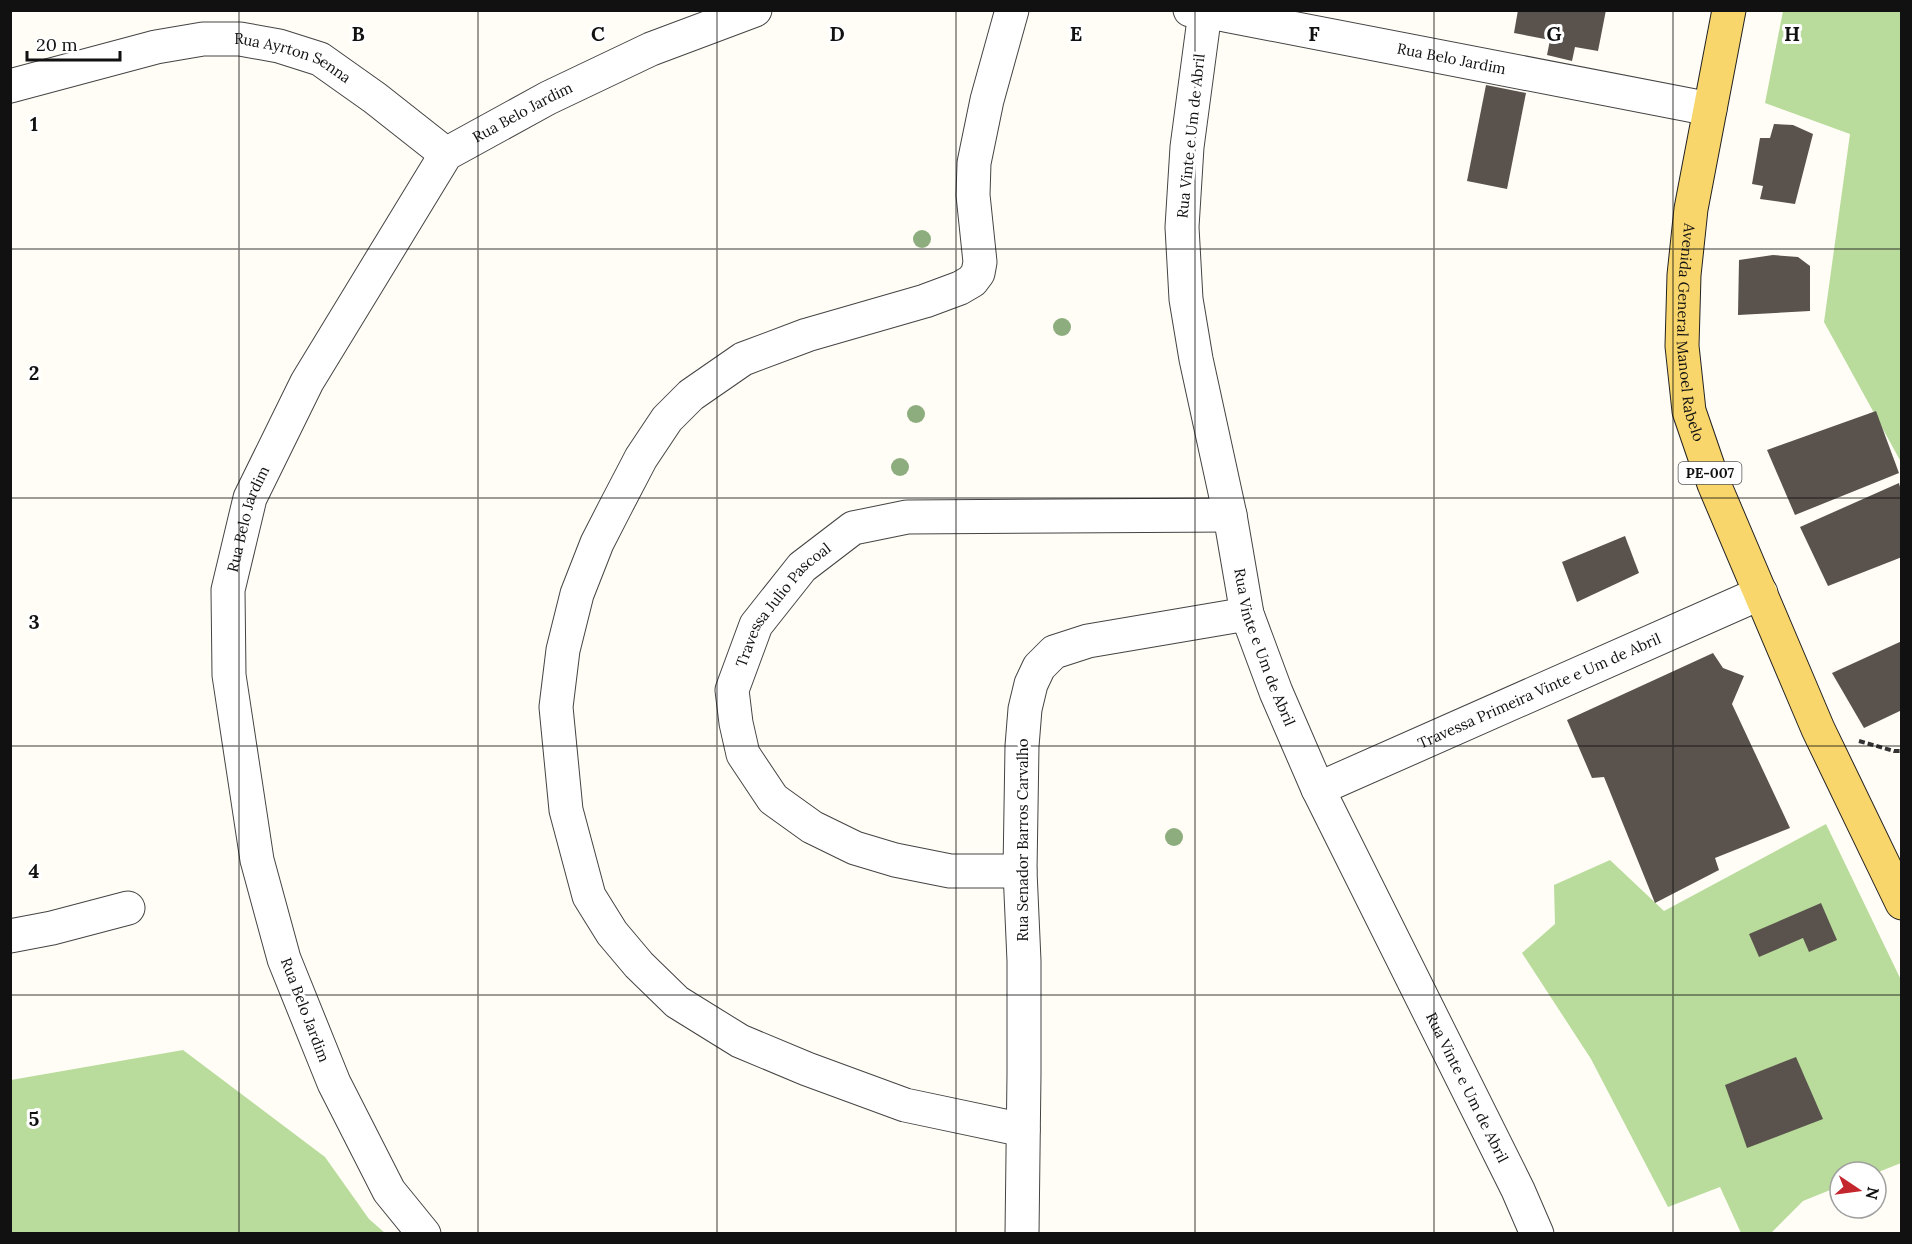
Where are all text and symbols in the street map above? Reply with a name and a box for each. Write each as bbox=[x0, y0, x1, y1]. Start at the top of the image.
text: B bbox=[351, 21, 365, 46]
text: C bbox=[591, 21, 605, 46]
text: D bbox=[829, 21, 845, 46]
text: E bbox=[1070, 21, 1082, 46]
text: F bbox=[1308, 21, 1320, 46]
text: G bbox=[1546, 21, 1562, 46]
text: H bbox=[1784, 21, 1800, 46]
scale bar bbox=[27, 24, 120, 62]
street label: Rua Ayrton Senna bbox=[234, 29, 355, 87]
text: 20 m bbox=[36, 33, 78, 56]
street label: Rua Belo Jardim bbox=[1395, 39, 1508, 78]
street label: Rua Vinte e Um de Abril bbox=[1172, 53, 1209, 219]
street label: Rua Belo Jardim bbox=[469, 78, 575, 147]
text: 1 bbox=[30, 111, 38, 136]
street label: Avenida General Manoel Rabelo bbox=[1672, 221, 1709, 444]
text: 2 bbox=[29, 360, 39, 385]
road number: PE-007 bbox=[1678, 462, 1742, 484]
street label: Rua Belo Jardim bbox=[223, 463, 273, 574]
street label: Travessa Julio Pascoal bbox=[731, 538, 835, 670]
street label: Rua Vinte e Um de Abril bbox=[1230, 567, 1300, 729]
text: 3 bbox=[28, 609, 40, 634]
street label: Travessa Primeira Vinte e Um de Abril bbox=[1415, 629, 1664, 753]
street label: Rua Senador Barros Carvalho bbox=[1013, 738, 1032, 942]
text: 4 bbox=[29, 858, 40, 883]
street label: Rua Belo Jardim bbox=[277, 955, 334, 1065]
street label: Rua Vinte e Um de Abril bbox=[1422, 1009, 1513, 1166]
text: 5 bbox=[29, 1106, 40, 1131]
north arrow bbox=[1828, 1160, 1888, 1220]
text: N bbox=[1861, 1185, 1884, 1202]

